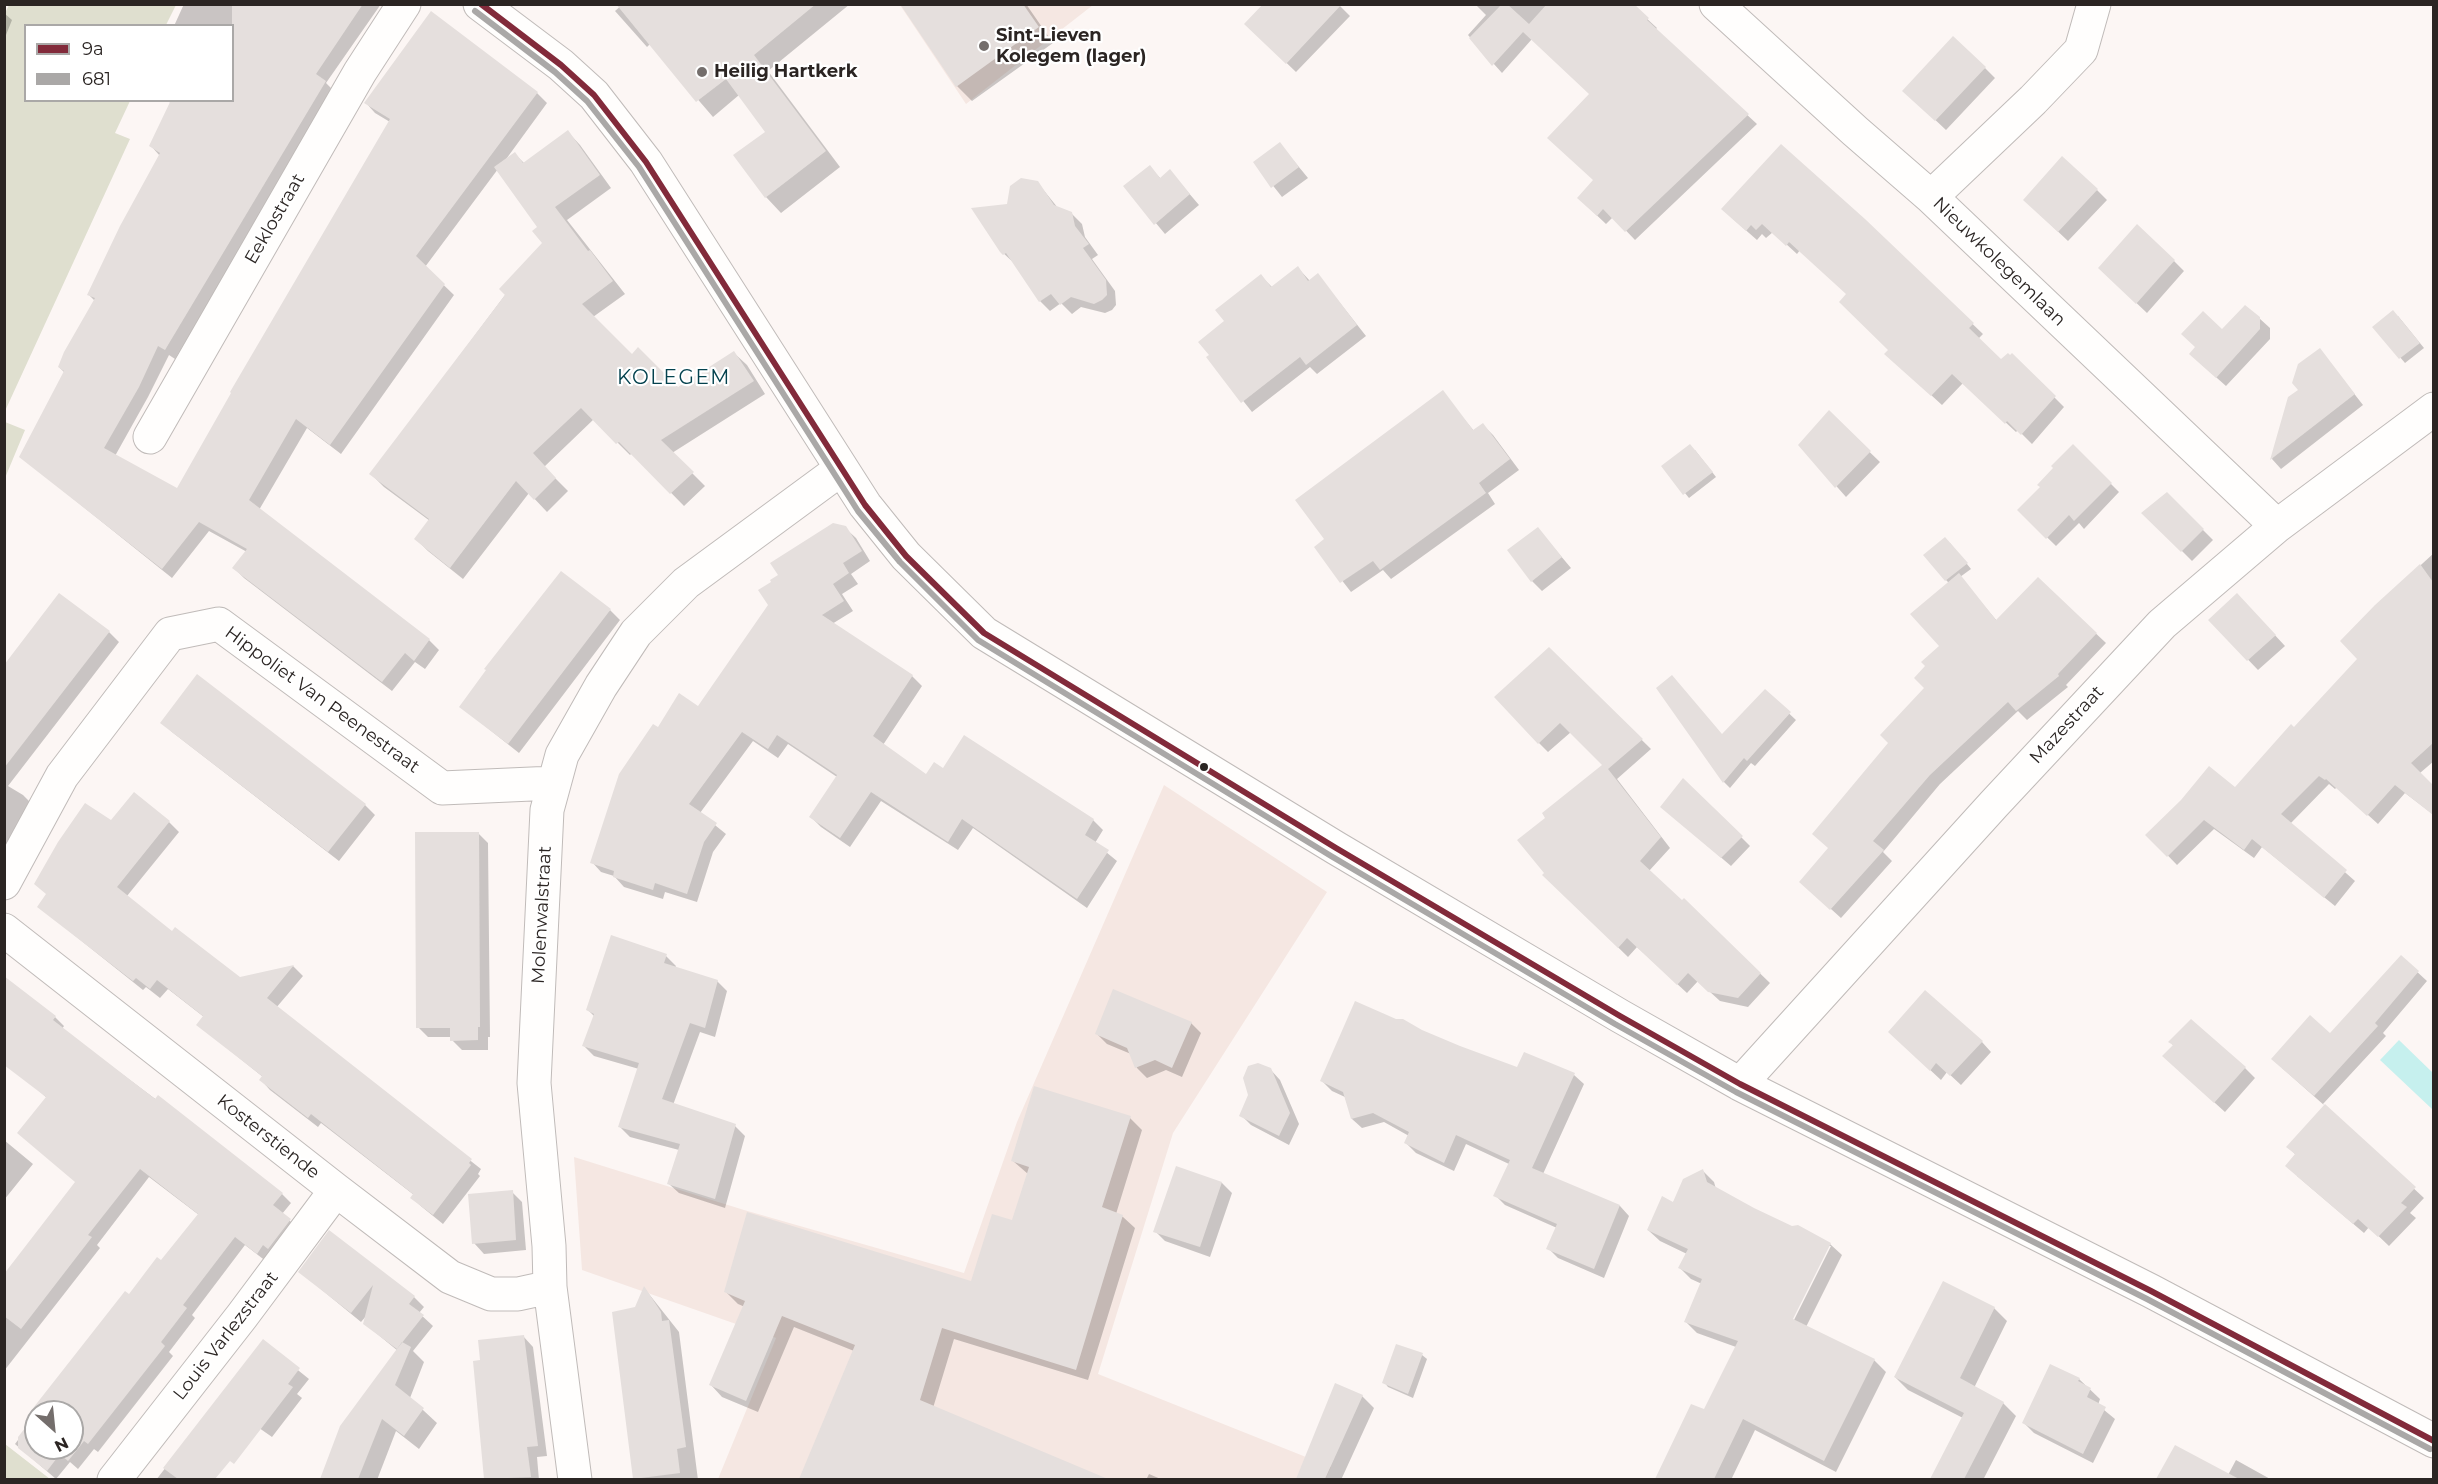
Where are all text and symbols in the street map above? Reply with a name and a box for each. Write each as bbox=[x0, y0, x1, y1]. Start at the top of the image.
legend bbox=[24, 24, 234, 102]
place label: Sint-Lieven Kolegem (lager) bbox=[996, 25, 1147, 68]
text: 9a bbox=[82, 38, 104, 60]
marker: Sint-Lieven Kolegem (lager) bbox=[977, 39, 991, 53]
place label: Heilig Hartkerk bbox=[714, 61, 858, 83]
marker: Heilig Hartkerk bbox=[695, 65, 709, 79]
text: 681 bbox=[82, 68, 111, 90]
street label: Eeklostraat bbox=[240, 170, 310, 268]
street label: Nieuwkolegemlaan bbox=[1928, 193, 2070, 331]
district label: KOLEGEM bbox=[617, 366, 731, 390]
street label: Hippoliet Van Peenestraat bbox=[220, 622, 424, 778]
street label: Mazestraat bbox=[2025, 681, 2109, 769]
unlabelled marker bbox=[1198, 761, 1210, 773]
street label: Molenwalstraat bbox=[528, 845, 556, 985]
street label: Kosterstiende bbox=[212, 1090, 324, 1184]
street label: Louis Varlezstraat bbox=[169, 1267, 283, 1405]
north arrow bbox=[24, 1400, 84, 1460]
text: N bbox=[51, 1433, 72, 1456]

